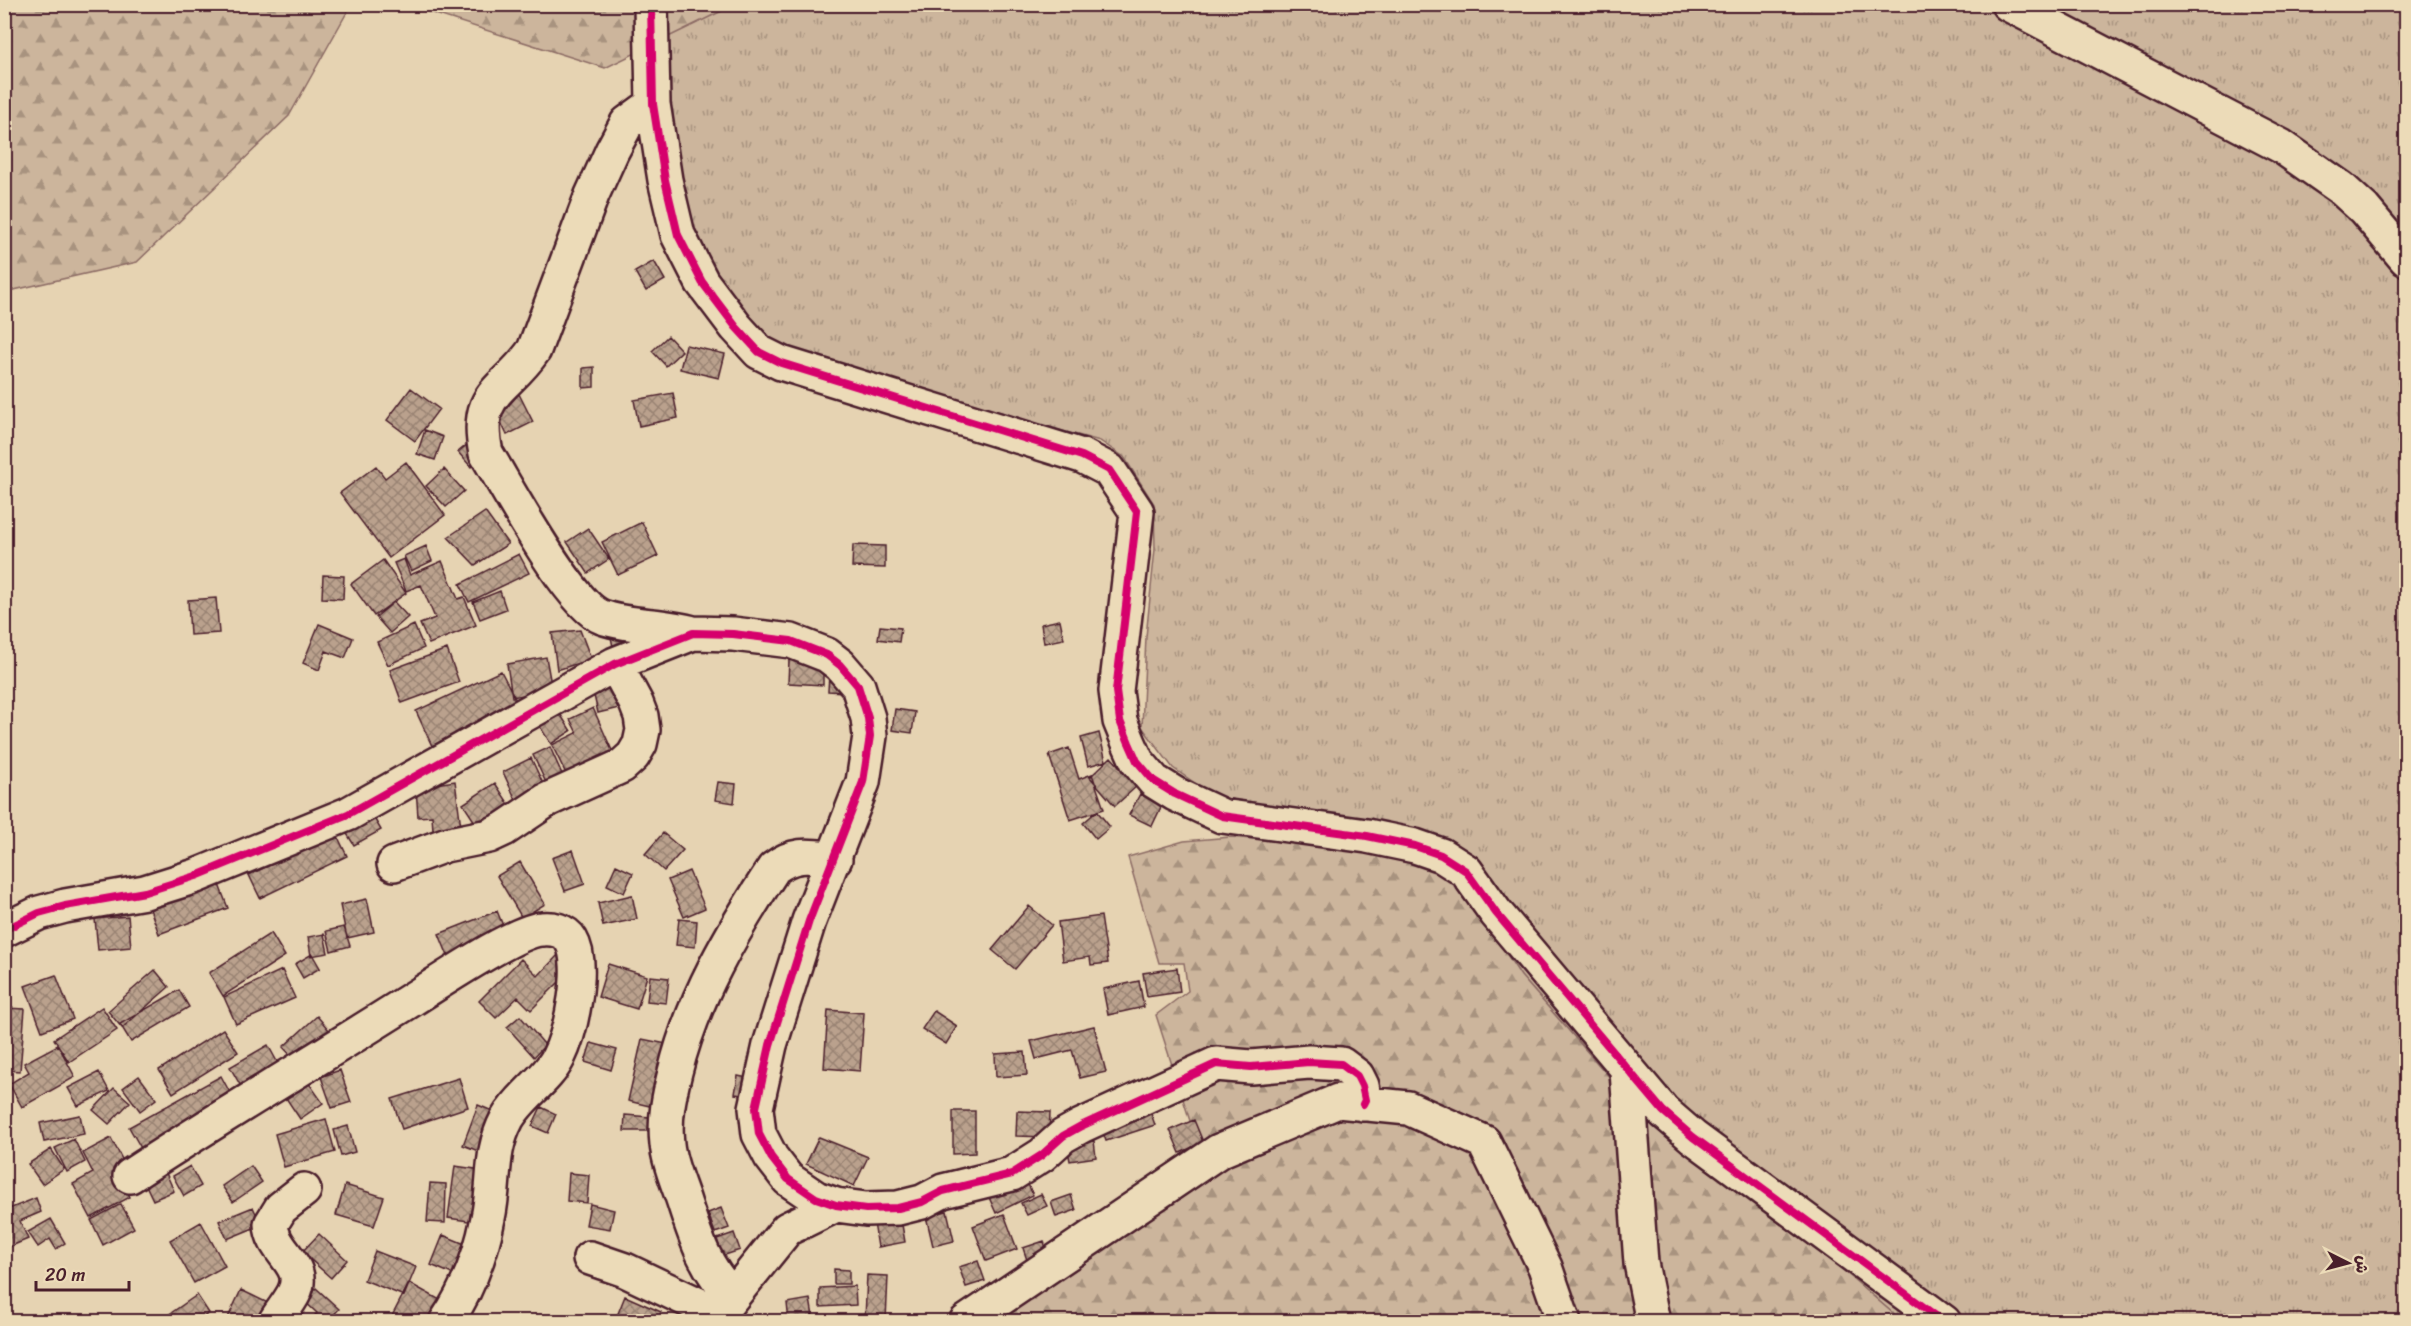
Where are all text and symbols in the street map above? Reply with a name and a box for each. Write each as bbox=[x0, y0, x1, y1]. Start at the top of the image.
north arrow bbox=[2318, 1233, 2378, 1293]
scale bar bbox=[36, 1254, 129, 1292]
text: ش bbox=[2347, 1254, 2378, 1275]
text: 20 m bbox=[45, 1259, 85, 1291]

